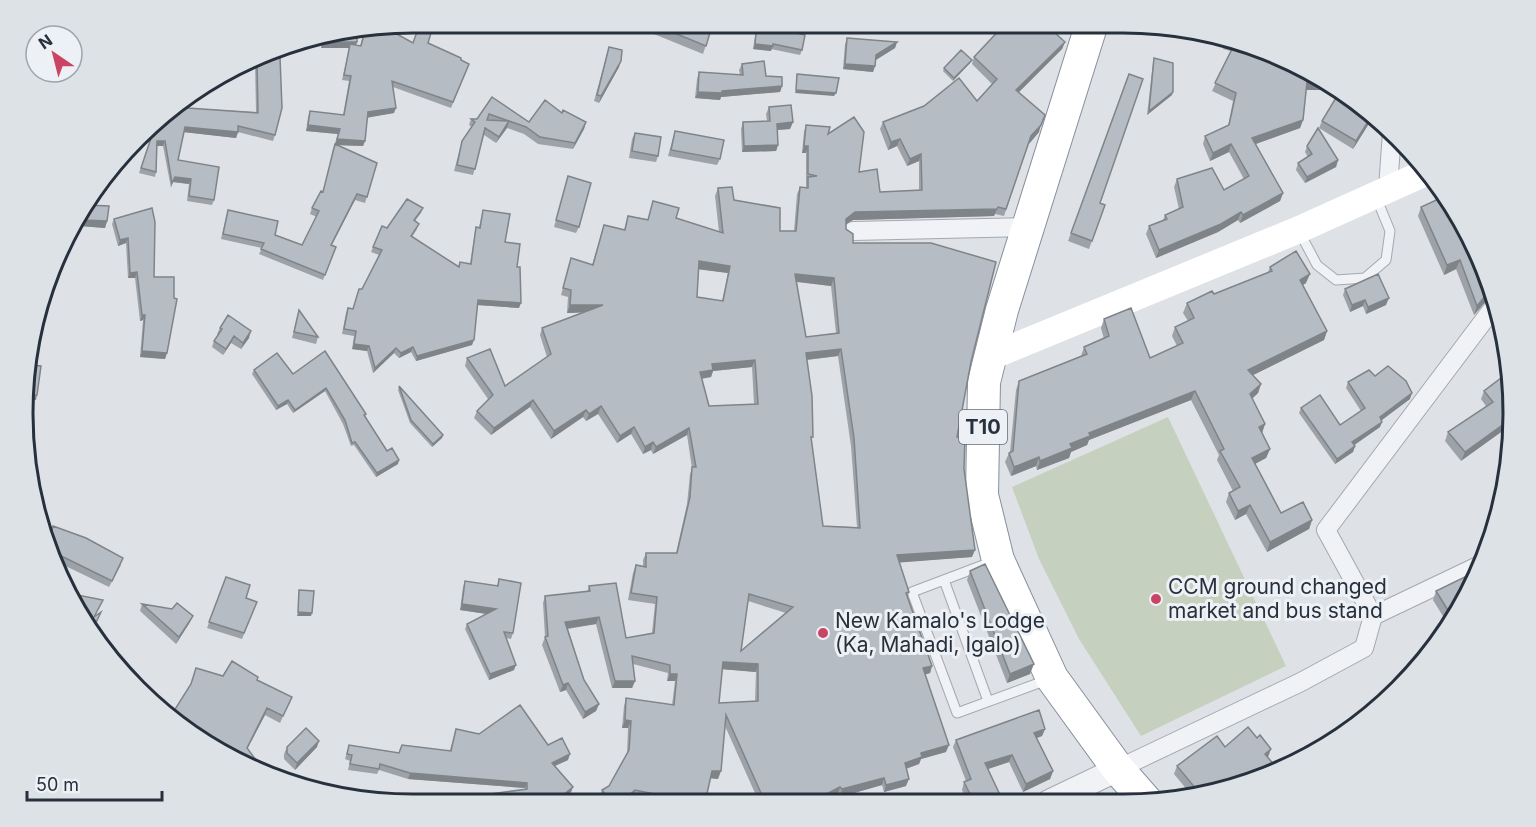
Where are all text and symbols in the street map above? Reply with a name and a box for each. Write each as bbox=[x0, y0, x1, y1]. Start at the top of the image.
north arrow bbox=[24, 24, 84, 84]
text: N bbox=[35, 30, 56, 53]
road number: T10 bbox=[959, 410, 1007, 444]
place label: CCM ground changed market and bus stand bbox=[1168, 574, 1387, 623]
marker: CCM ground changed market and bus stand bbox=[1149, 592, 1163, 606]
place label: New Kamalo's Lodge (Ka, Mahadi, Igalo) bbox=[835, 608, 1045, 657]
marker: New Kamalo's Lodge (Ka, Mahadi, Igalo) bbox=[816, 626, 830, 640]
scale bar bbox=[27, 764, 162, 802]
text: 50 m bbox=[36, 774, 79, 795]

